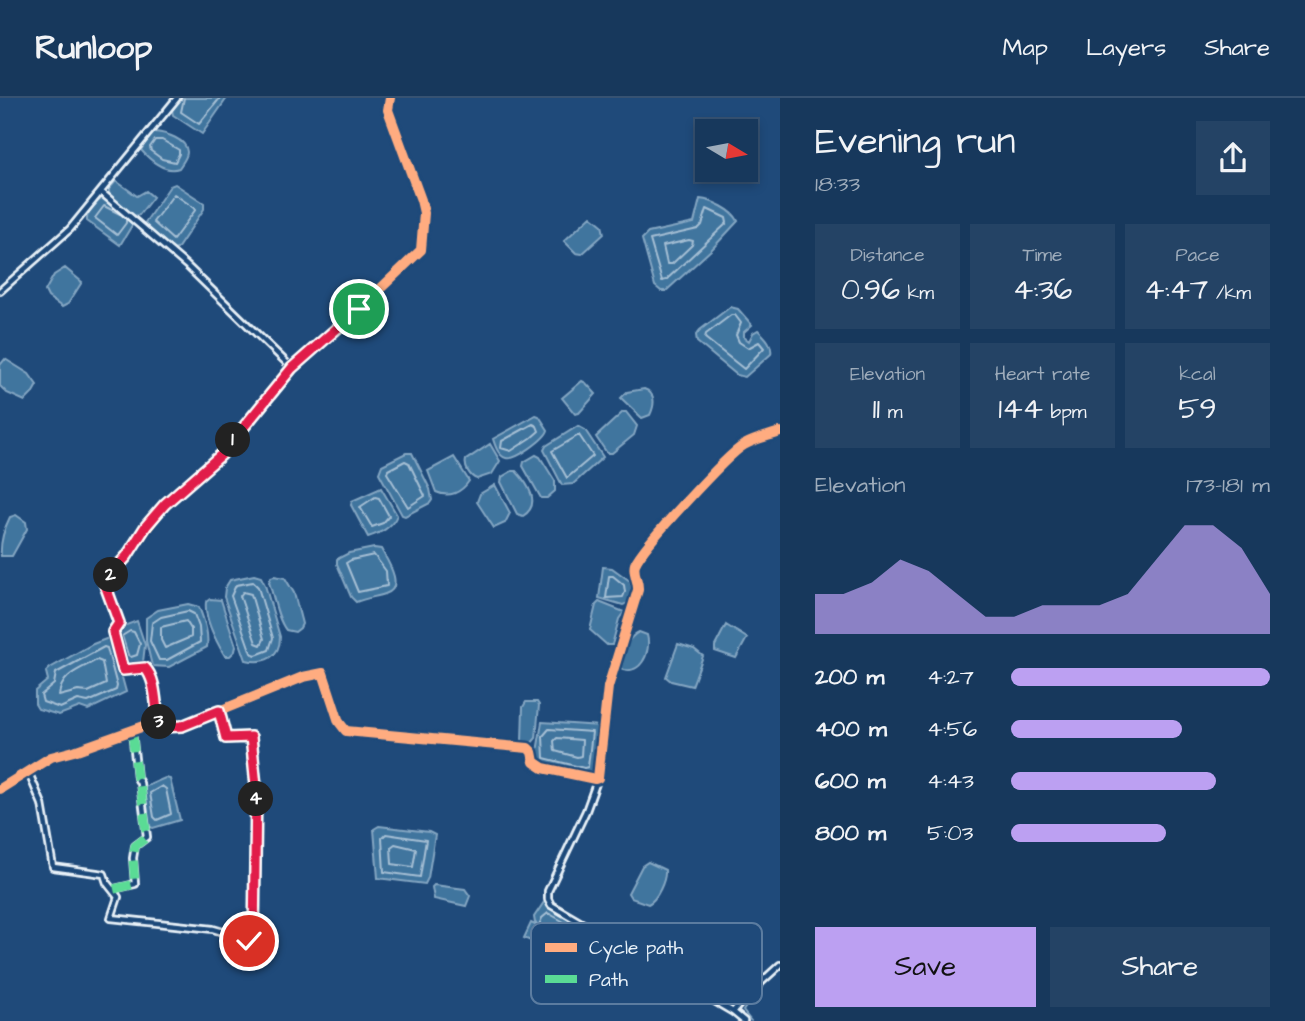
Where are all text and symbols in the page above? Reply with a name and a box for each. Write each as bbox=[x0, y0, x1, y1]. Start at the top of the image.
text: Runloop bbox=[35, 25, 152, 71]
text: Map bbox=[1003, 31, 1048, 65]
text: Layers bbox=[1086, 31, 1166, 65]
text: Share bbox=[1204, 31, 1270, 65]
text: Evening run bbox=[815, 116, 1016, 168]
north arrow bbox=[695, 119, 758, 182]
map controls bbox=[695, 119, 758, 182]
button: share bbox=[1196, 121, 1270, 195]
text: 18:33 bbox=[815, 168, 860, 200]
text: Distance bbox=[851, 242, 924, 269]
text: Time bbox=[1023, 242, 1062, 269]
text: Pace bbox=[1175, 242, 1220, 269]
text: 0.96 bbox=[841, 269, 900, 311]
text: 4:36 bbox=[1013, 269, 1072, 311]
text: 4:47 bbox=[1144, 269, 1208, 311]
pin bbox=[329, 279, 389, 339]
text: km bbox=[900, 280, 934, 307]
text: /km bbox=[1208, 280, 1251, 307]
icon: arrive bbox=[340, 290, 378, 328]
text: Elevation bbox=[850, 361, 925, 388]
text: Heart rate bbox=[995, 361, 1090, 388]
text: kcal bbox=[1179, 361, 1216, 388]
text: 11 bbox=[872, 388, 880, 430]
text: 144 bbox=[998, 388, 1043, 430]
text: 59 bbox=[1178, 388, 1217, 430]
text: m bbox=[880, 399, 903, 426]
text: bpm bbox=[1043, 399, 1087, 426]
pin: 1 bbox=[216, 422, 250, 458]
text: 1 bbox=[231, 426, 234, 453]
text: Elevation bbox=[815, 469, 906, 501]
text: 173–181 m bbox=[1186, 469, 1270, 501]
pin: 2 bbox=[94, 558, 128, 592]
text: 2 bbox=[105, 561, 116, 588]
text: 200 m bbox=[815, 661, 884, 693]
text: 4:27 bbox=[927, 661, 974, 693]
pin: 3 bbox=[142, 704, 176, 740]
text: 3 bbox=[154, 708, 163, 735]
text: 400 m bbox=[815, 713, 887, 745]
text: 4:56 bbox=[927, 713, 977, 745]
text: 600 m bbox=[815, 765, 886, 797]
text: 4:43 bbox=[927, 765, 974, 797]
pin: 4 bbox=[238, 782, 274, 816]
text: 4 bbox=[249, 785, 262, 812]
text: 800 m bbox=[815, 817, 886, 849]
text: 5:03 bbox=[927, 817, 973, 849]
pin bbox=[219, 911, 279, 971]
icon: check bbox=[230, 922, 268, 960]
legend bbox=[531, 923, 762, 1004]
button: Save bbox=[815, 927, 1036, 1007]
button: Share bbox=[1050, 927, 1270, 1007]
text: Cycle path bbox=[589, 935, 684, 963]
text: Path bbox=[589, 967, 628, 994]

